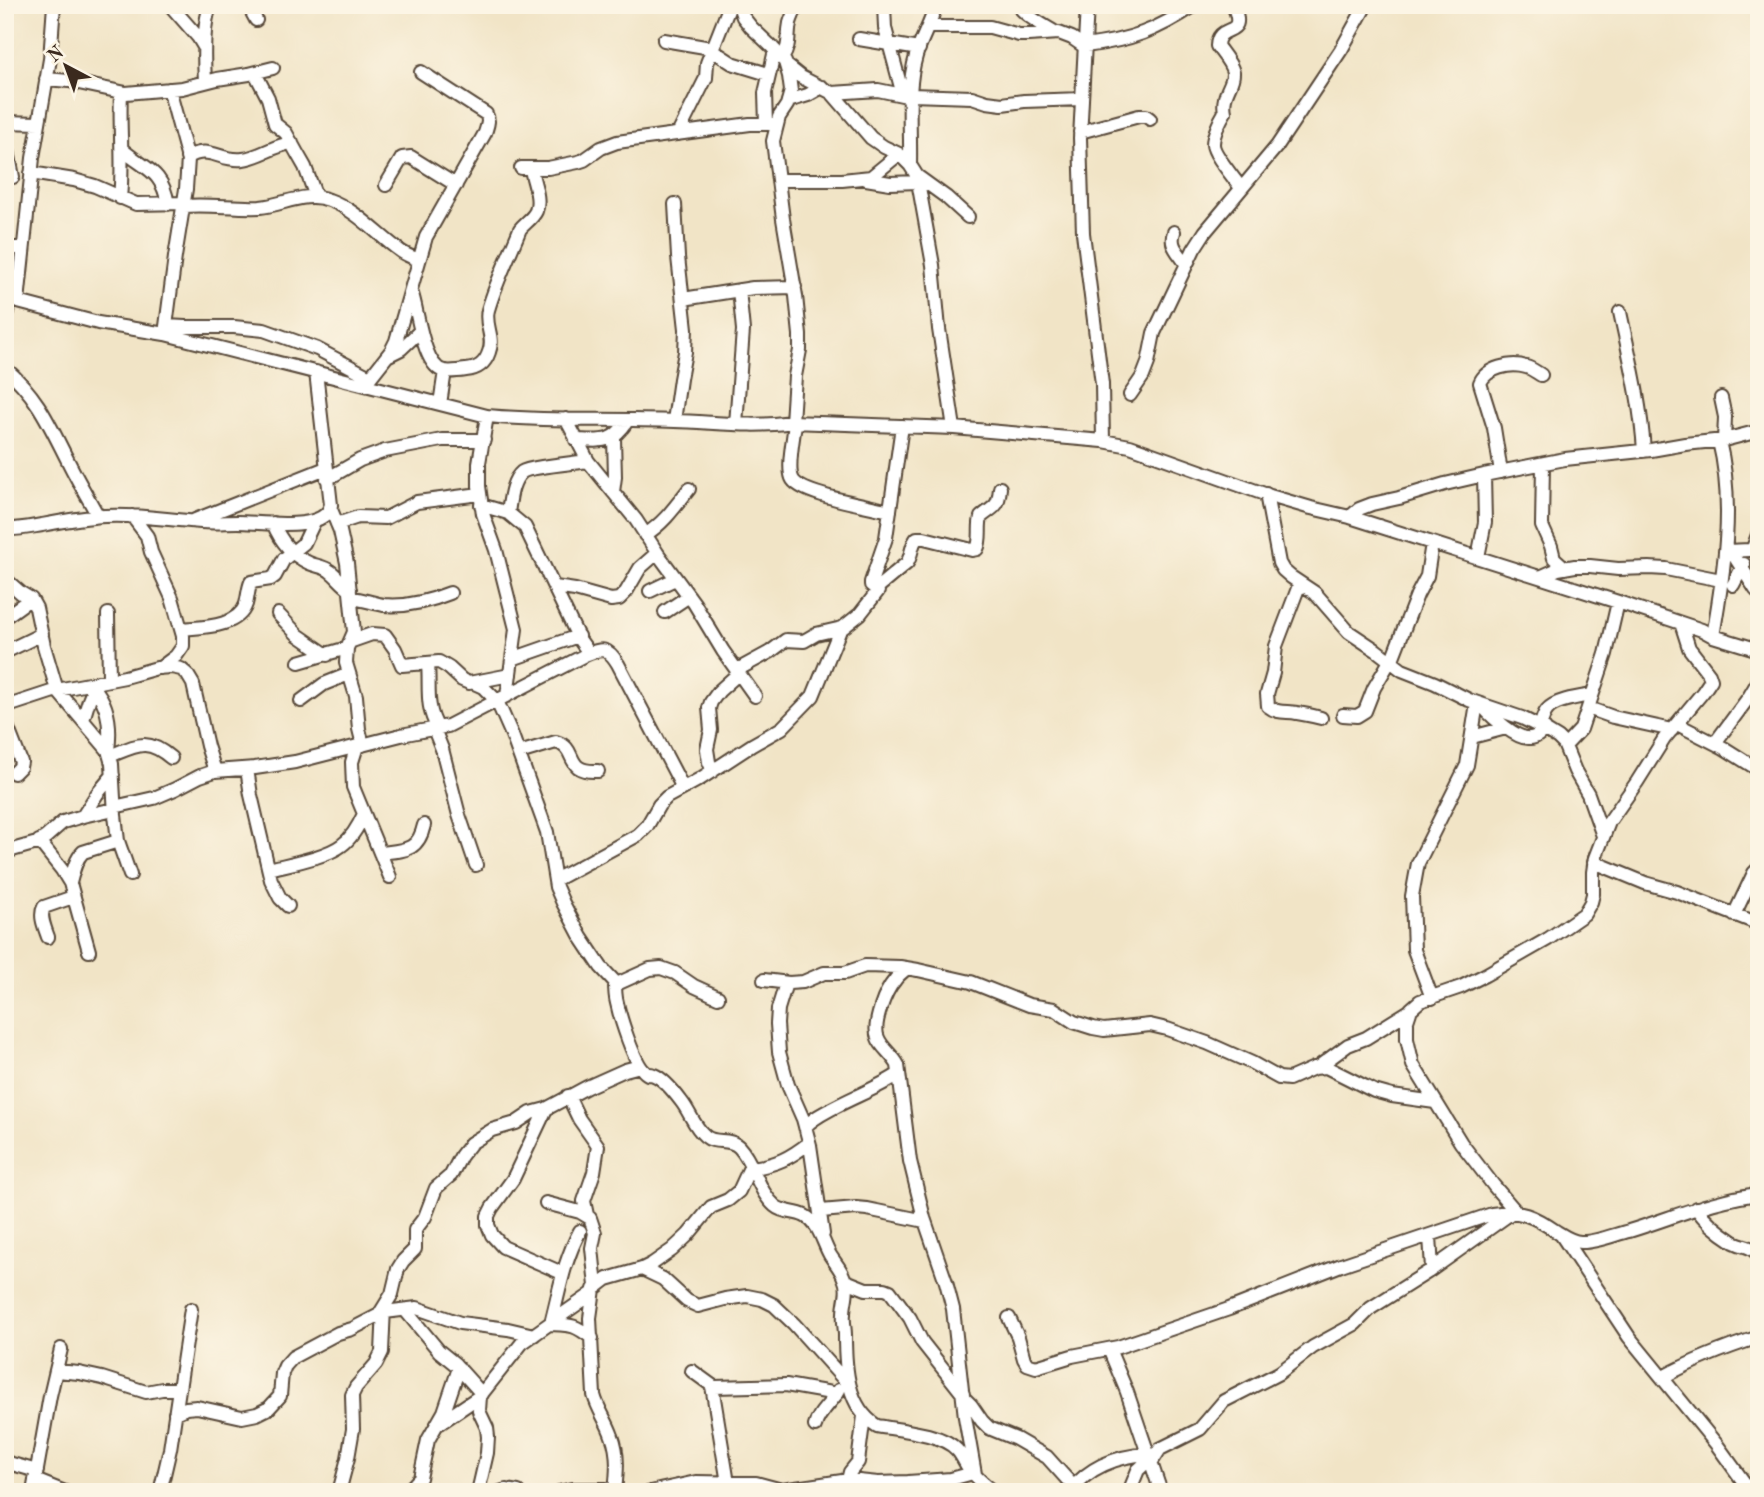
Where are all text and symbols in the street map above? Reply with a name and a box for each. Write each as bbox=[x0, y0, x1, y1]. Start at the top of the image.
north arrow bbox=[32, 32, 102, 102]
text: N bbox=[45, 43, 69, 67]

